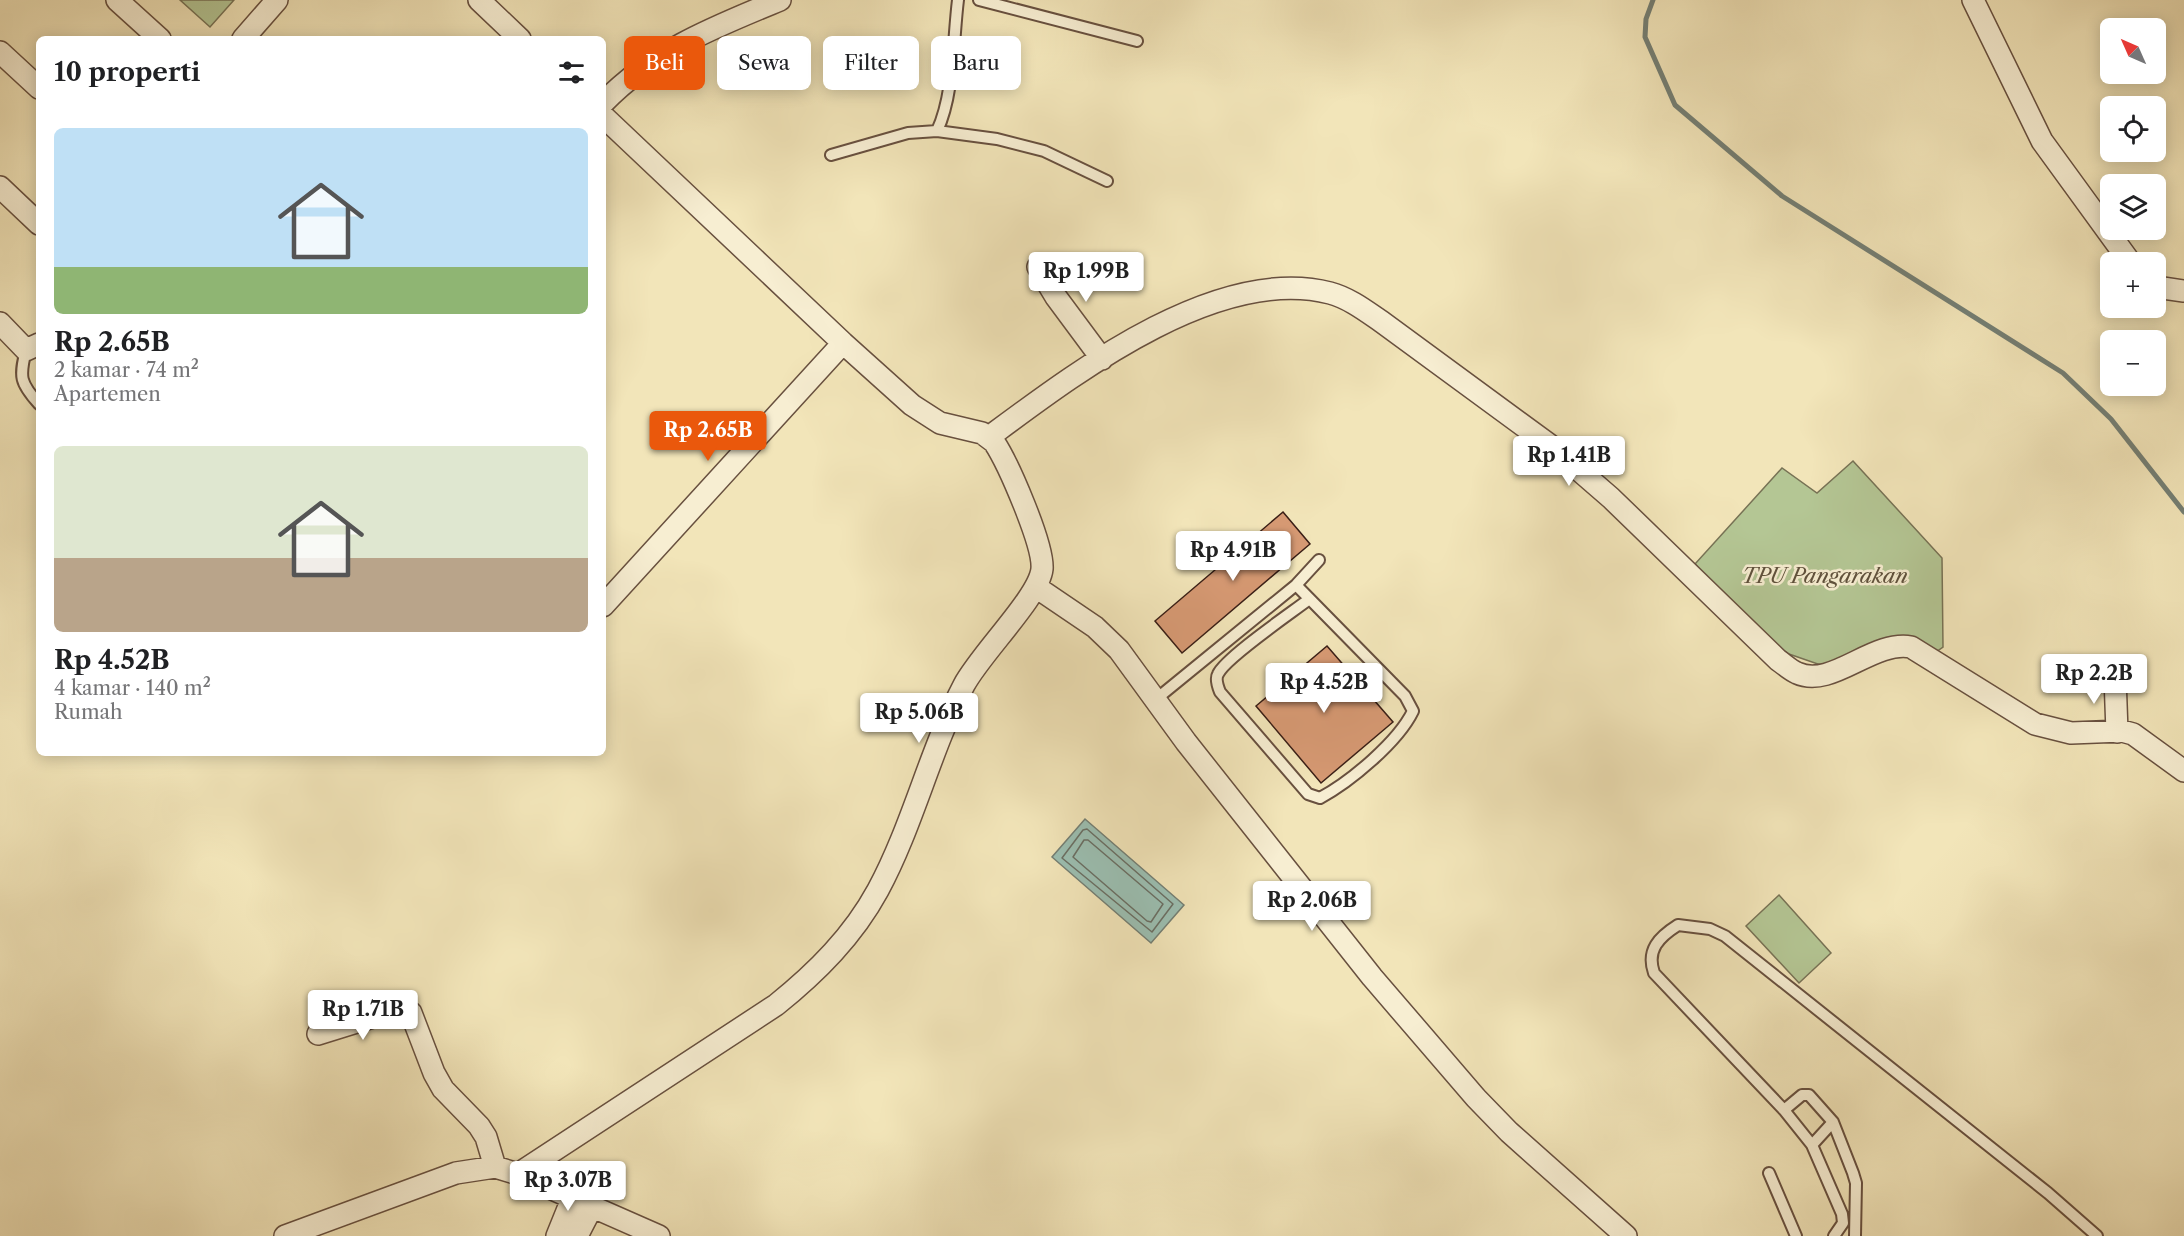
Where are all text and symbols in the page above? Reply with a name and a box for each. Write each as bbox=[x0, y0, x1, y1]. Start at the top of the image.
north arrow bbox=[2100, 18, 2166, 84]
map controls bbox=[2100, 18, 2166, 396]
chip: Beli bbox=[624, 36, 705, 90]
chip: Sewa bbox=[717, 36, 811, 90]
chip: Filter bbox=[823, 36, 919, 90]
chip: Baru bbox=[931, 36, 1021, 90]
text: 10 properti bbox=[54, 56, 200, 88]
icon: filters bbox=[555, 56, 588, 89]
button: locate bbox=[2100, 96, 2166, 162]
icon: home bbox=[267, 167, 375, 275]
button: layers bbox=[2100, 174, 2166, 240]
pin: Rp 1.99B bbox=[1024, 252, 1148, 303]
button: + bbox=[2100, 252, 2166, 318]
text: Rp 1.99B bbox=[1043, 259, 1129, 283]
text: Rp 2.65B bbox=[54, 326, 170, 358]
button: − bbox=[2100, 330, 2166, 396]
text: 2 kamar · 74 m² bbox=[54, 358, 199, 382]
text: Apartemen bbox=[54, 382, 161, 406]
pin: Rp 2.65B bbox=[646, 411, 770, 462]
text: Rp 2.65B bbox=[663, 418, 753, 442]
pin: Rp 1.41B bbox=[1507, 436, 1631, 487]
text: Rp 1.41B bbox=[1527, 443, 1611, 467]
icon: home bbox=[267, 485, 375, 593]
pin: Rp 4.91B bbox=[1171, 531, 1295, 582]
text: Rp 4.91B bbox=[1190, 538, 1276, 562]
park label: TPU Pangarakan bbox=[1742, 563, 1908, 588]
text: Rp 4.52B bbox=[54, 644, 170, 676]
pin: Rp 2.2B bbox=[2039, 654, 2149, 705]
text: Rp 2.2B bbox=[2055, 661, 2133, 685]
pin: Rp 4.52B bbox=[1262, 663, 1386, 714]
text: Rp 4.52B bbox=[1280, 670, 1368, 694]
text: 4 kamar · 140 m² bbox=[54, 676, 211, 700]
pin: Rp 5.06B bbox=[857, 693, 981, 744]
text: Rumah bbox=[54, 700, 123, 724]
text: Rp 5.06B bbox=[874, 700, 964, 724]
pin: Rp 2.06B bbox=[1250, 881, 1374, 932]
text: Rp 2.06B bbox=[1267, 888, 1357, 912]
pin: Rp 1.71B bbox=[301, 990, 425, 1041]
text: Rp 1.71B bbox=[322, 997, 404, 1021]
pin: Rp 3.07B bbox=[506, 1161, 630, 1212]
text: Rp 3.07B bbox=[524, 1168, 612, 1192]

